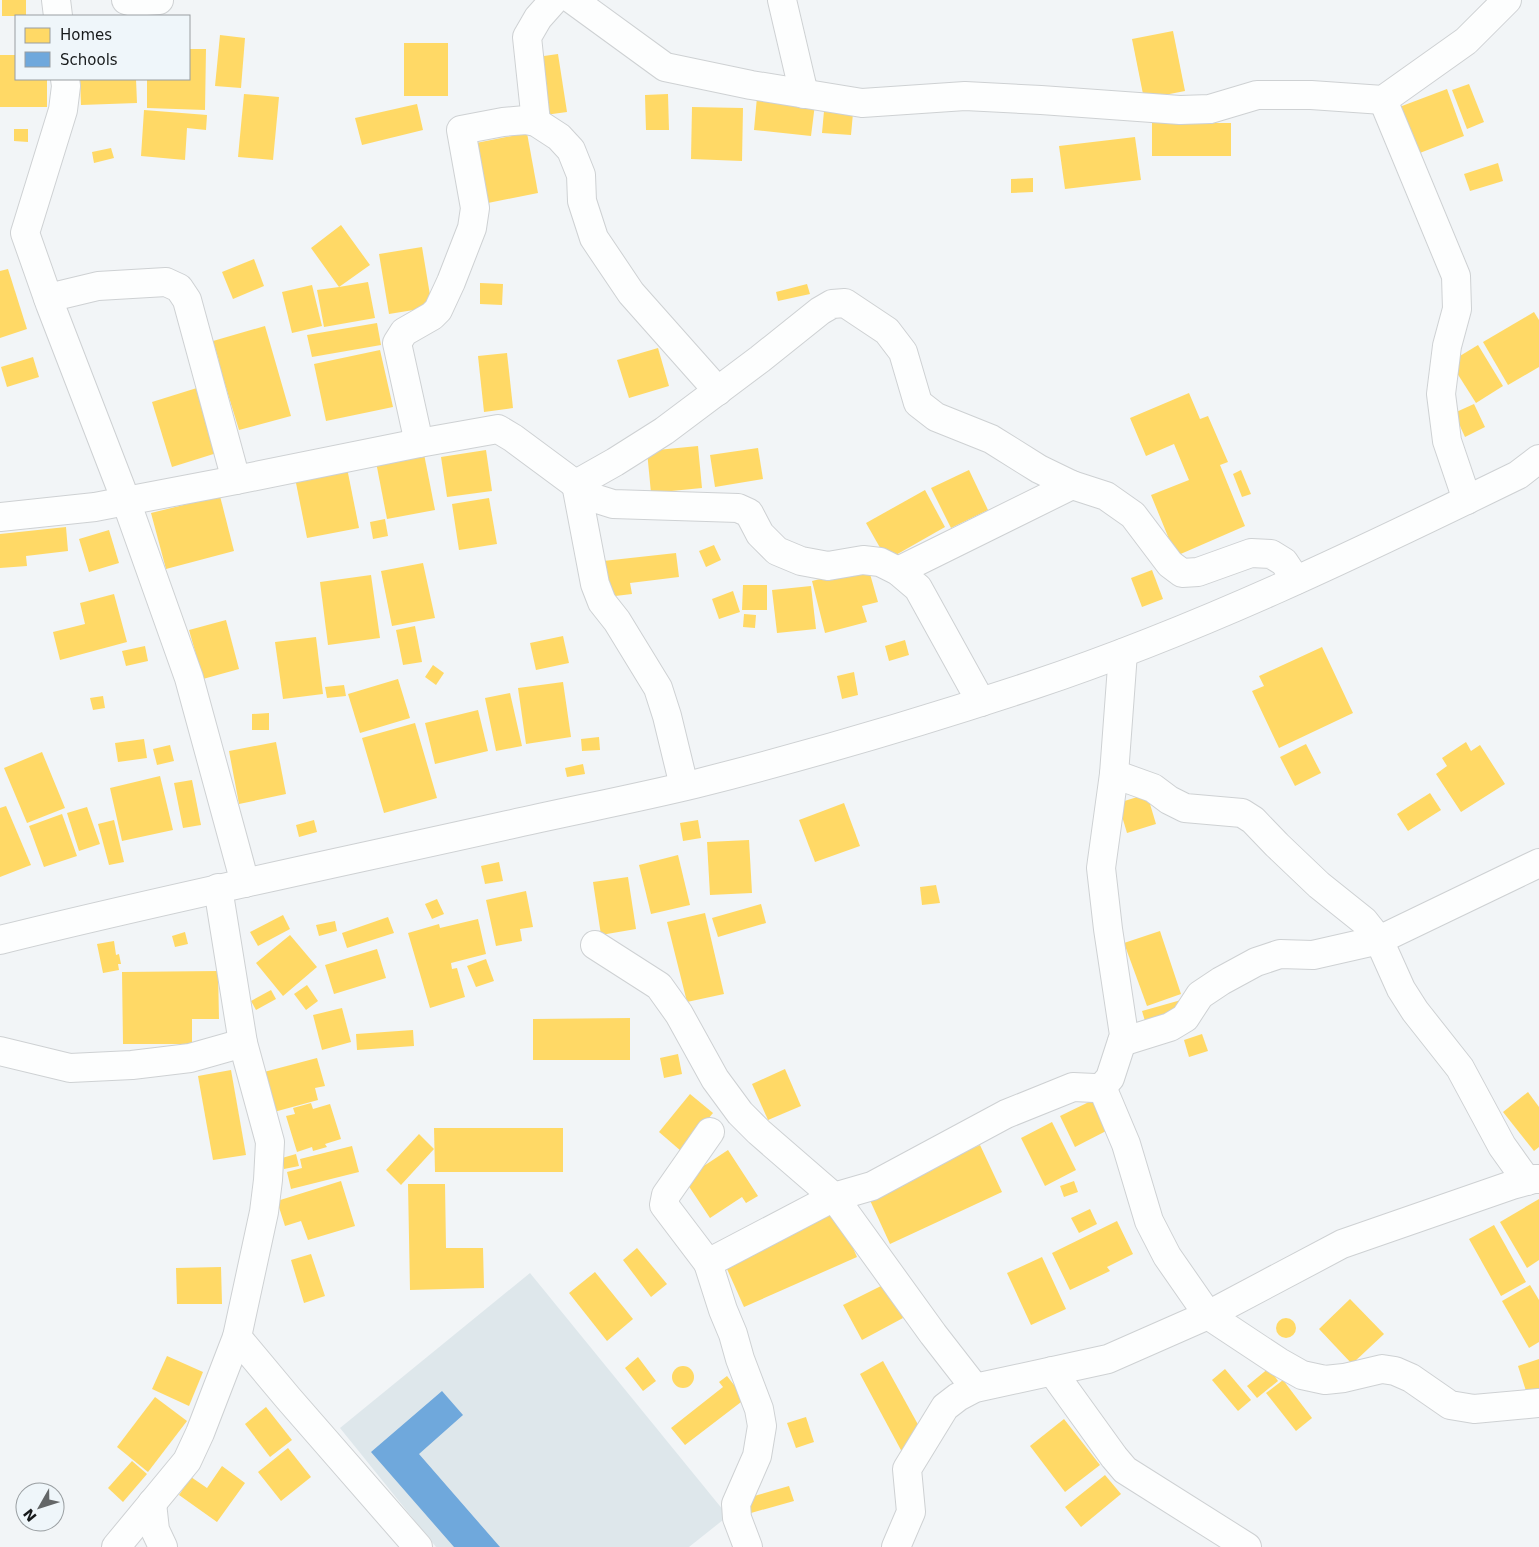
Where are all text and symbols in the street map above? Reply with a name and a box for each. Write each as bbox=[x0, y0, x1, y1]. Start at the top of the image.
legend bbox=[15, 15, 190, 80]
text: Homes bbox=[60, 26, 112, 44]
text: Schools bbox=[60, 51, 118, 69]
north arrow bbox=[15, 1482, 65, 1532]
text: N bbox=[20, 1506, 40, 1525]

